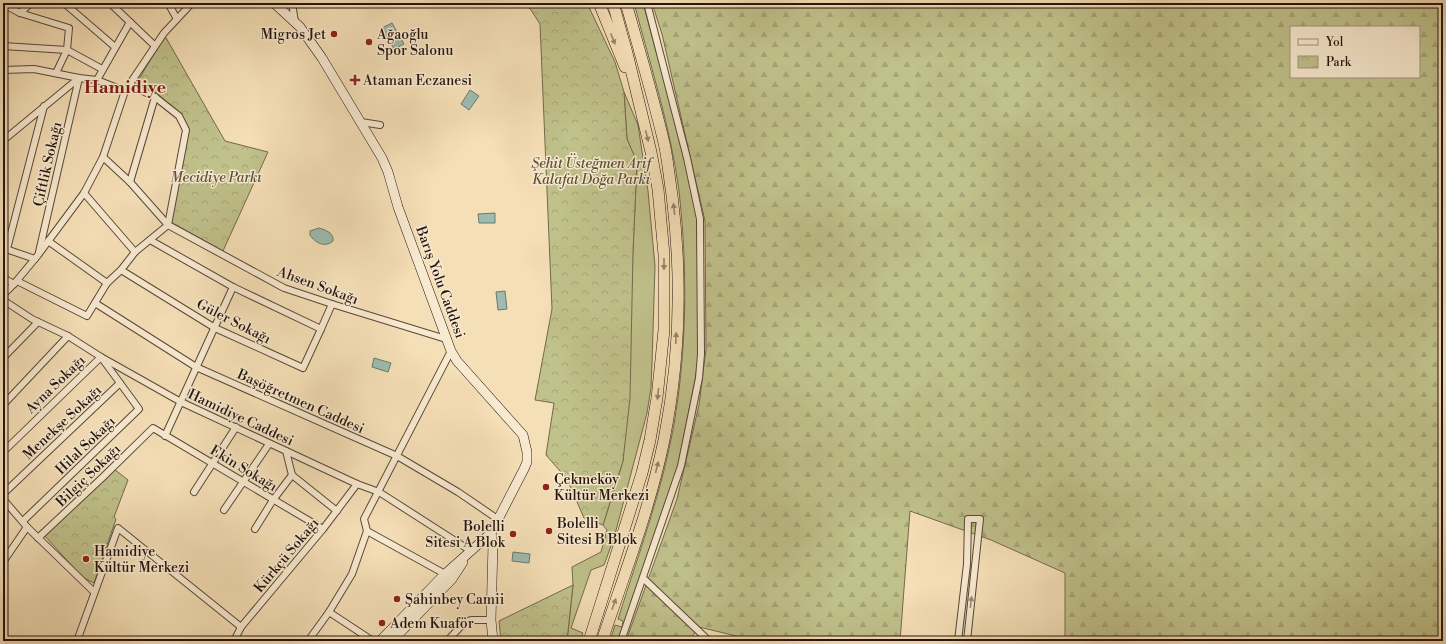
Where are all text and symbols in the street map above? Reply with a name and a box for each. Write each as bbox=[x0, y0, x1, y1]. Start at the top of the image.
place label: Migros Jet bbox=[261, 26, 326, 44]
place label: Ağaoğlu Spor Salonu bbox=[376, 26, 453, 60]
legend bbox=[1290, 26, 1420, 78]
marker: Migros Jet bbox=[329, 29, 339, 39]
one-way arrow bbox=[611, 34, 617, 46]
text: Yol bbox=[1325, 35, 1344, 50]
marker: Ağaoğlu Spor Salonu bbox=[364, 37, 374, 47]
text: Park bbox=[1326, 55, 1352, 70]
place label: Ataman Eczanesi bbox=[362, 72, 473, 90]
marker: Ataman Eczanesi bbox=[350, 75, 360, 85]
district label: Hamidiye bbox=[84, 76, 166, 99]
street label: Çiftlik Sokağı bbox=[29, 120, 67, 208]
one-way arrow bbox=[644, 130, 650, 142]
park label: Şehit Üsteğmen Arif Kalafat Doğa Parkı bbox=[531, 153, 654, 189]
park label: Mecidiye Parkı bbox=[170, 169, 262, 187]
one-way arrow bbox=[670, 202, 677, 215]
street label: Barış Yolu Caddesi bbox=[411, 223, 469, 341]
one-way arrow bbox=[661, 258, 667, 271]
street label: Ahsen Sokağı bbox=[274, 263, 361, 309]
street label: Güler Sokağı bbox=[193, 295, 274, 348]
one-way arrow bbox=[673, 332, 680, 344]
street label: Ayna Sokağı bbox=[21, 351, 90, 418]
street label: Başöğretmen Caddesi bbox=[233, 365, 367, 438]
street label: Menekşe Sokağı bbox=[19, 381, 106, 464]
street label: Hamidiye Caddesi bbox=[185, 386, 297, 450]
one-way arrow bbox=[654, 388, 661, 400]
street label: Hilal Sokağı bbox=[52, 412, 120, 479]
street label: Bilgiç Sokağı bbox=[52, 440, 125, 512]
street label: Ekin Sokağı bbox=[207, 442, 281, 496]
one-way arrow bbox=[654, 460, 660, 472]
place label: Çekmeköy Kültür Merkezi bbox=[554, 471, 650, 505]
marker: Çekmeköy Kültür Merkezi bbox=[541, 482, 551, 492]
street label: Kürkçü Sokağı bbox=[250, 514, 323, 597]
place label: Bolelli Sitesi B Blok bbox=[556, 515, 638, 549]
place label: Bolelli Sitesi A Blok bbox=[425, 518, 506, 552]
marker: Bolelli Sitesi B Blok bbox=[544, 526, 554, 536]
marker: Bolelli Sitesi A Blok bbox=[508, 529, 518, 539]
place label: Hamidiye Kültür Merkezi bbox=[94, 543, 190, 577]
marker: Hamidiye Kültür Merkezi bbox=[81, 554, 91, 564]
place label: Şahinbey Camii bbox=[405, 591, 505, 609]
marker: Şahinbey Camii bbox=[392, 594, 402, 604]
one-way arrow bbox=[968, 596, 975, 608]
one-way arrow bbox=[612, 598, 618, 610]
place label: Adem Kuaför bbox=[389, 615, 474, 633]
marker: Adem Kuaför bbox=[377, 618, 387, 628]

